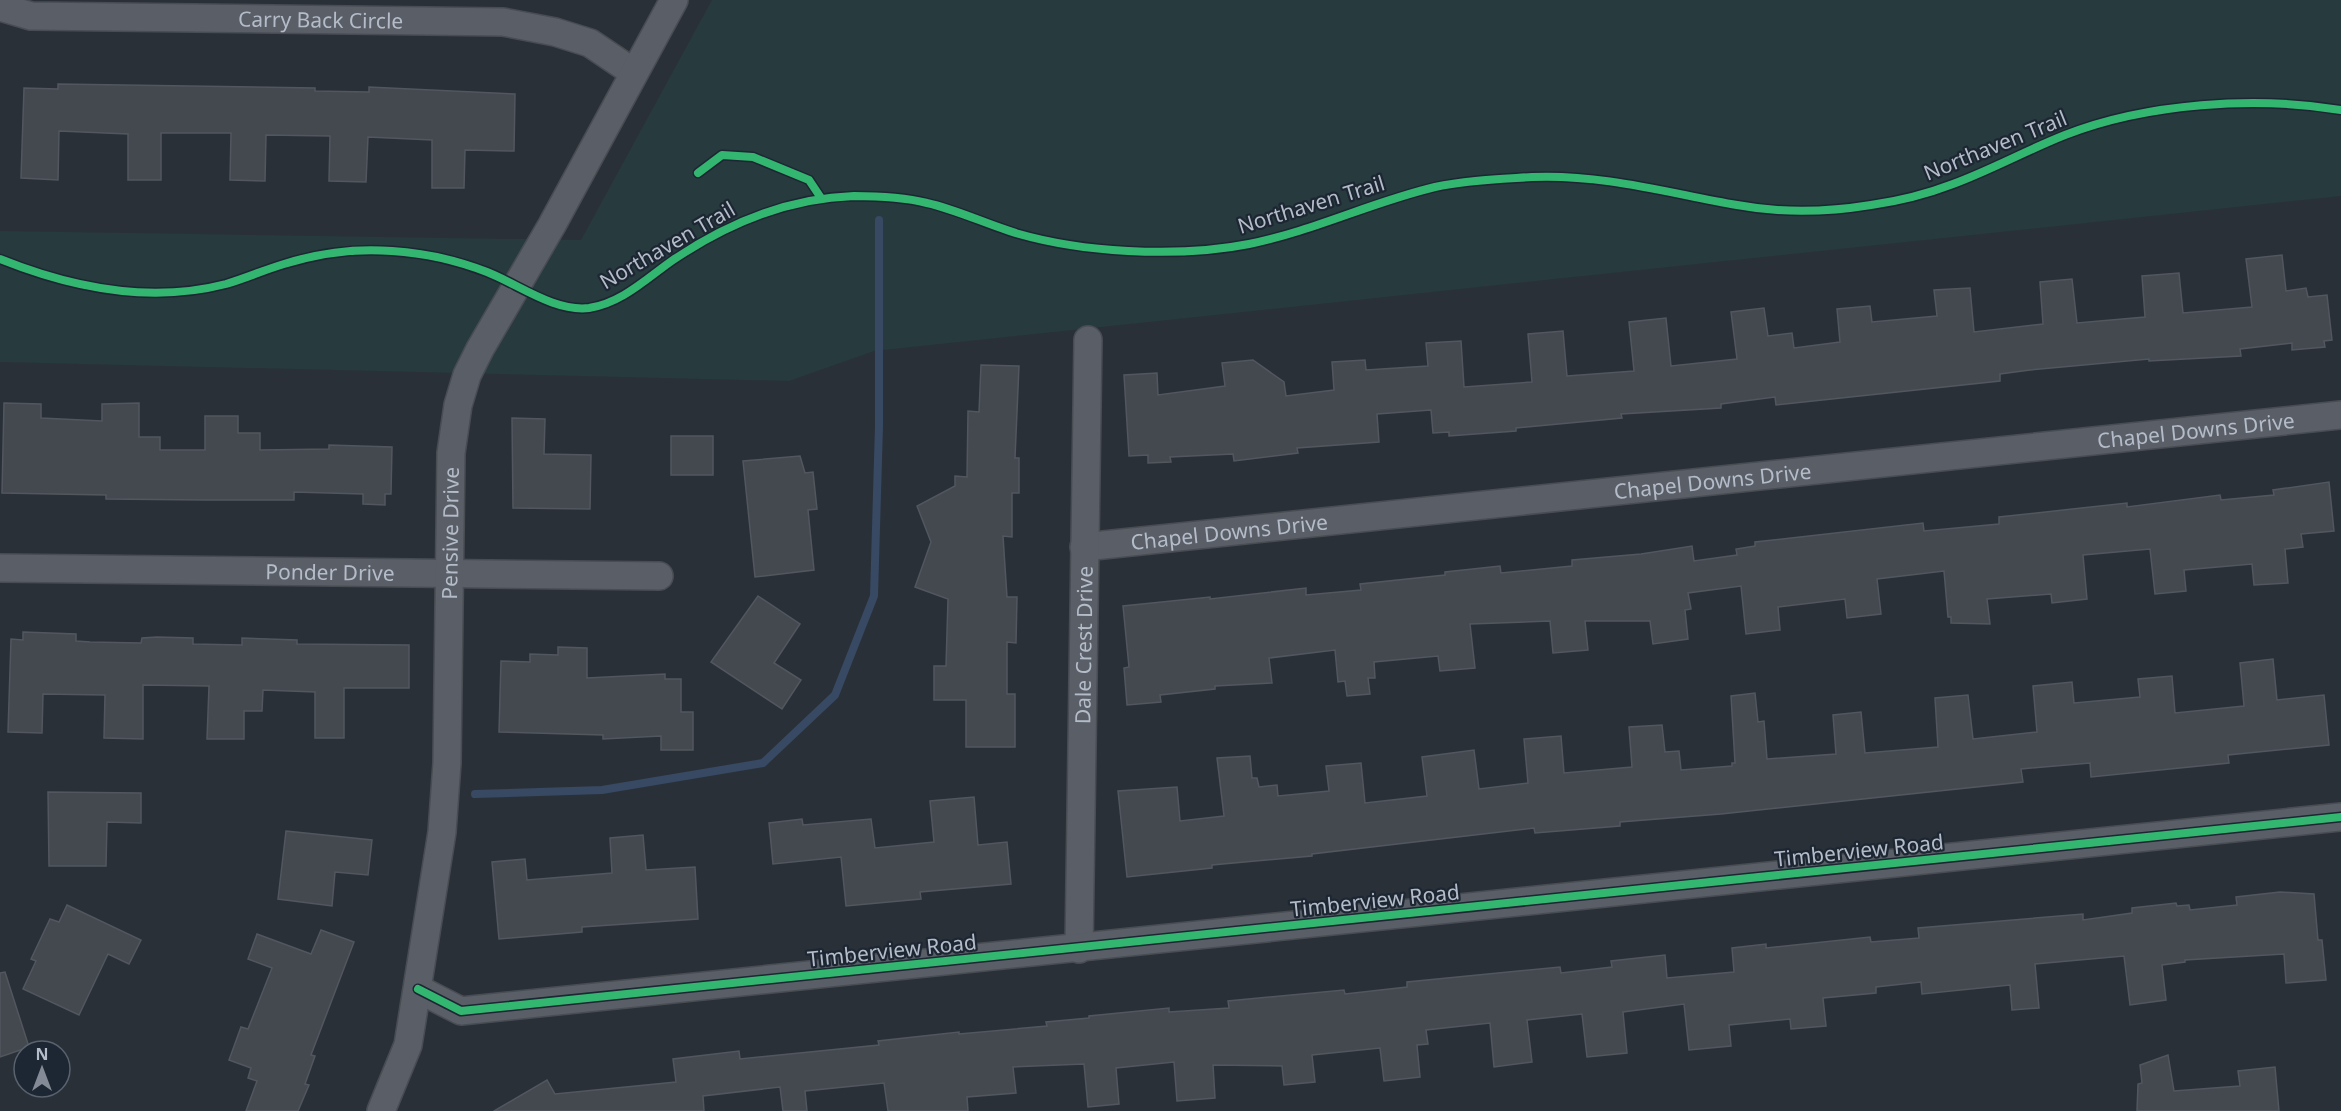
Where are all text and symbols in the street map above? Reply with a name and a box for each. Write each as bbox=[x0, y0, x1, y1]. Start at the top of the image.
street label: Carry Back Circle bbox=[238, 5, 403, 35]
street label: Northaven Trail bbox=[1919, 104, 2071, 186]
street label: Northaven Trail bbox=[1234, 168, 1388, 240]
street label: Northaven Trail bbox=[594, 195, 740, 295]
street label: Chapel Downs Drive bbox=[2096, 406, 2296, 455]
street label: Chapel Downs Drive bbox=[1612, 457, 1813, 505]
street label: Pensive Drive bbox=[435, 467, 465, 600]
street label: Chapel Downs Drive bbox=[1129, 507, 1329, 556]
street label: Ponder Drive bbox=[265, 557, 395, 587]
street label: Dale Crest Drive bbox=[1068, 566, 1099, 724]
street label: Timberview Road bbox=[1773, 827, 1945, 873]
street label: Timberview Road bbox=[1289, 877, 1461, 923]
street label: Timberview Road bbox=[806, 927, 978, 973]
north arrow bbox=[12, 1039, 72, 1099]
text: N bbox=[35, 1043, 49, 1065]

